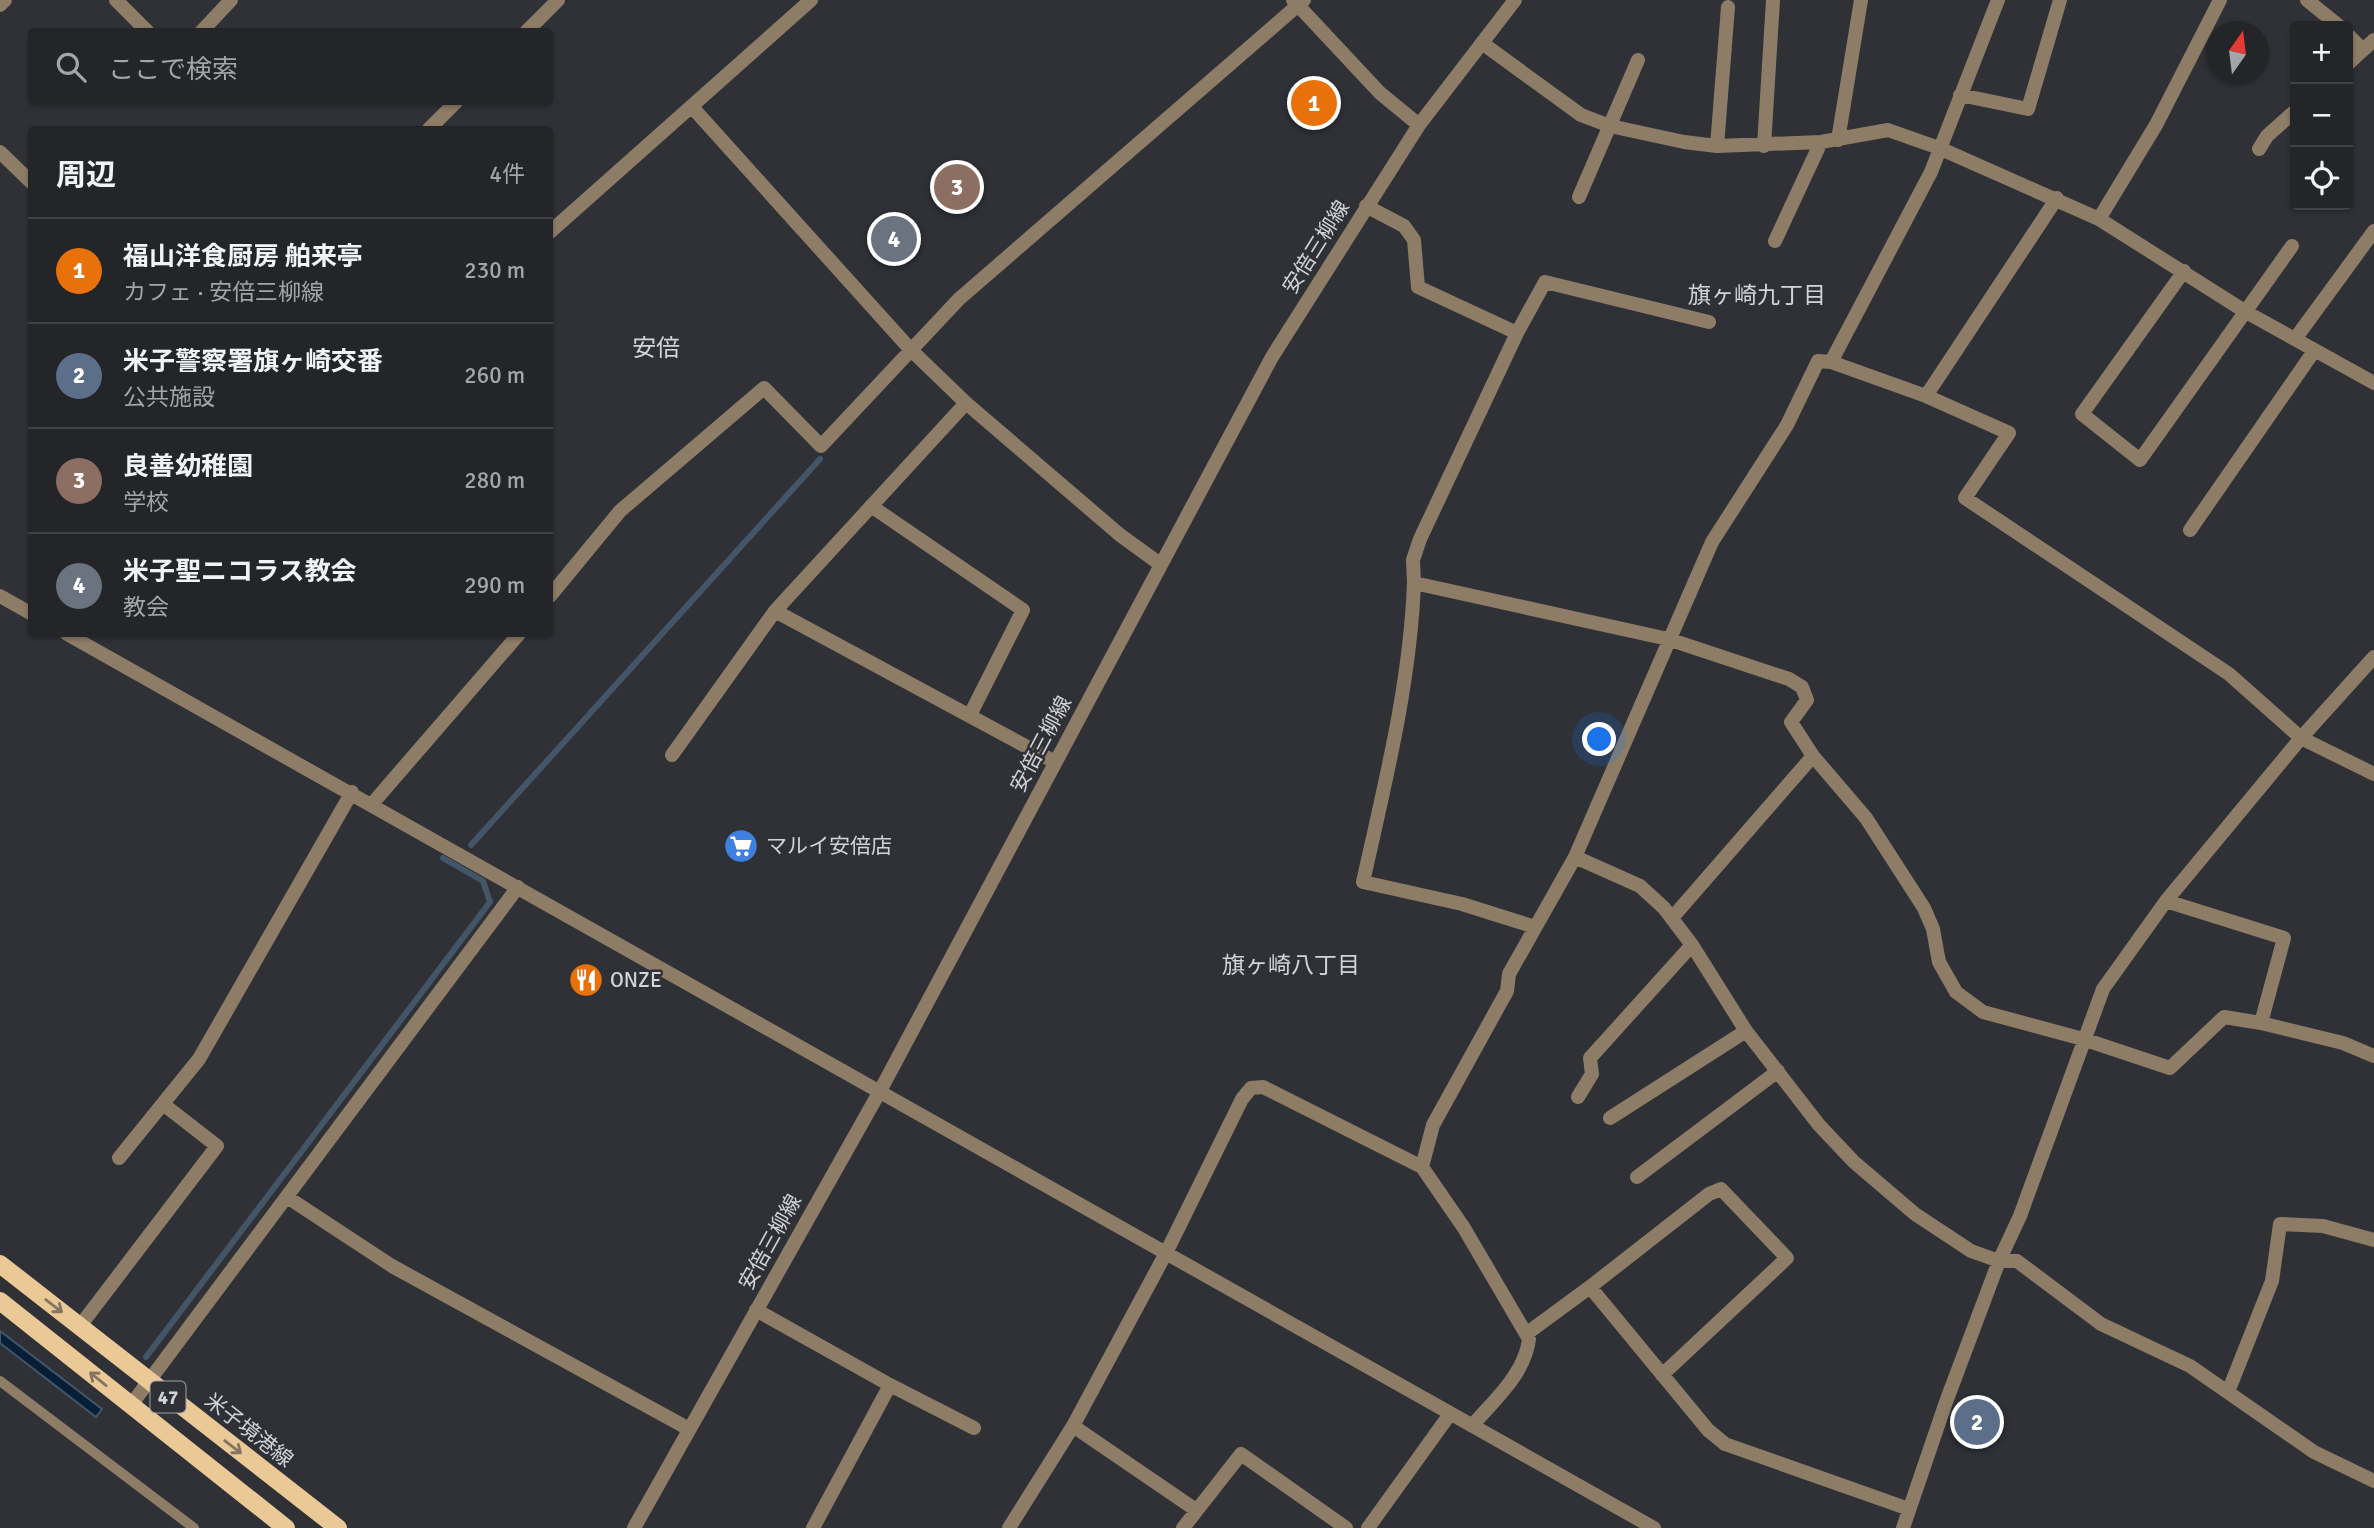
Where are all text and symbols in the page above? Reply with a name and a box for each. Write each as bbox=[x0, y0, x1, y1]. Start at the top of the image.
north arrow bbox=[2206, 21, 2269, 84]
map controls bbox=[2290, 21, 2353, 210]
button: + bbox=[2290, 21, 2353, 84]
search box bbox=[28, 28, 553, 105]
icon: search bbox=[52, 48, 90, 86]
text: ここで検索 bbox=[108, 54, 238, 86]
pin: 1 bbox=[1291, 77, 1337, 129]
button: − bbox=[2290, 84, 2353, 147]
button: locate bbox=[2290, 147, 2353, 210]
text: 周辺 bbox=[56, 157, 116, 194]
text: 4件 bbox=[490, 160, 525, 189]
pin: 3 bbox=[934, 161, 980, 213]
street label: 安倍三柳線 bbox=[1277, 196, 1355, 298]
pin: 4 bbox=[871, 213, 917, 265]
text: 福山洋食厨房 舶来亭 bbox=[123, 241, 363, 273]
text: 1 bbox=[73, 256, 85, 285]
text: 230 m bbox=[464, 256, 525, 285]
text: カフェ · 安倍三柳線 bbox=[123, 278, 324, 307]
district label: 旗ヶ崎九丁目 bbox=[1688, 281, 1826, 310]
district label: 安倍 bbox=[632, 333, 680, 363]
text: 米子警察署旗ヶ崎交番 bbox=[123, 346, 383, 378]
text: 2 bbox=[73, 361, 85, 390]
text: 260 m bbox=[464, 361, 525, 390]
text: 公共施設 bbox=[123, 383, 215, 412]
text: 良善幼稚園 bbox=[123, 451, 253, 483]
text: 3 bbox=[73, 466, 85, 495]
text: 280 m bbox=[464, 466, 525, 495]
text: 学校 bbox=[123, 488, 169, 517]
text: 米子聖ニコラス教会 bbox=[123, 556, 356, 588]
text: 4 bbox=[73, 571, 85, 600]
text: 290 m bbox=[464, 571, 525, 600]
text: 教会 bbox=[123, 593, 169, 622]
street label: 安倍三柳線 bbox=[1005, 692, 1077, 796]
your location bbox=[1582, 722, 1616, 756]
supermarket icon: マルイ安倍店 bbox=[722, 827, 760, 865]
place label: マルイ安倍店 bbox=[766, 833, 892, 859]
district label: 旗ヶ崎八丁目 bbox=[1222, 951, 1360, 980]
restaurant icon: ONZE bbox=[567, 961, 605, 999]
place label: ONZE bbox=[610, 967, 662, 993]
street label: 安倍三柳線 bbox=[733, 1190, 807, 1294]
one-way arrow bbox=[44, 1299, 63, 1314]
one-way arrow bbox=[90, 1372, 108, 1387]
road number: 47 bbox=[150, 1382, 186, 1413]
street label: 米子境港線 bbox=[200, 1387, 298, 1473]
pin: 2 bbox=[1954, 1396, 2000, 1448]
one-way arrow bbox=[223, 1439, 241, 1454]

